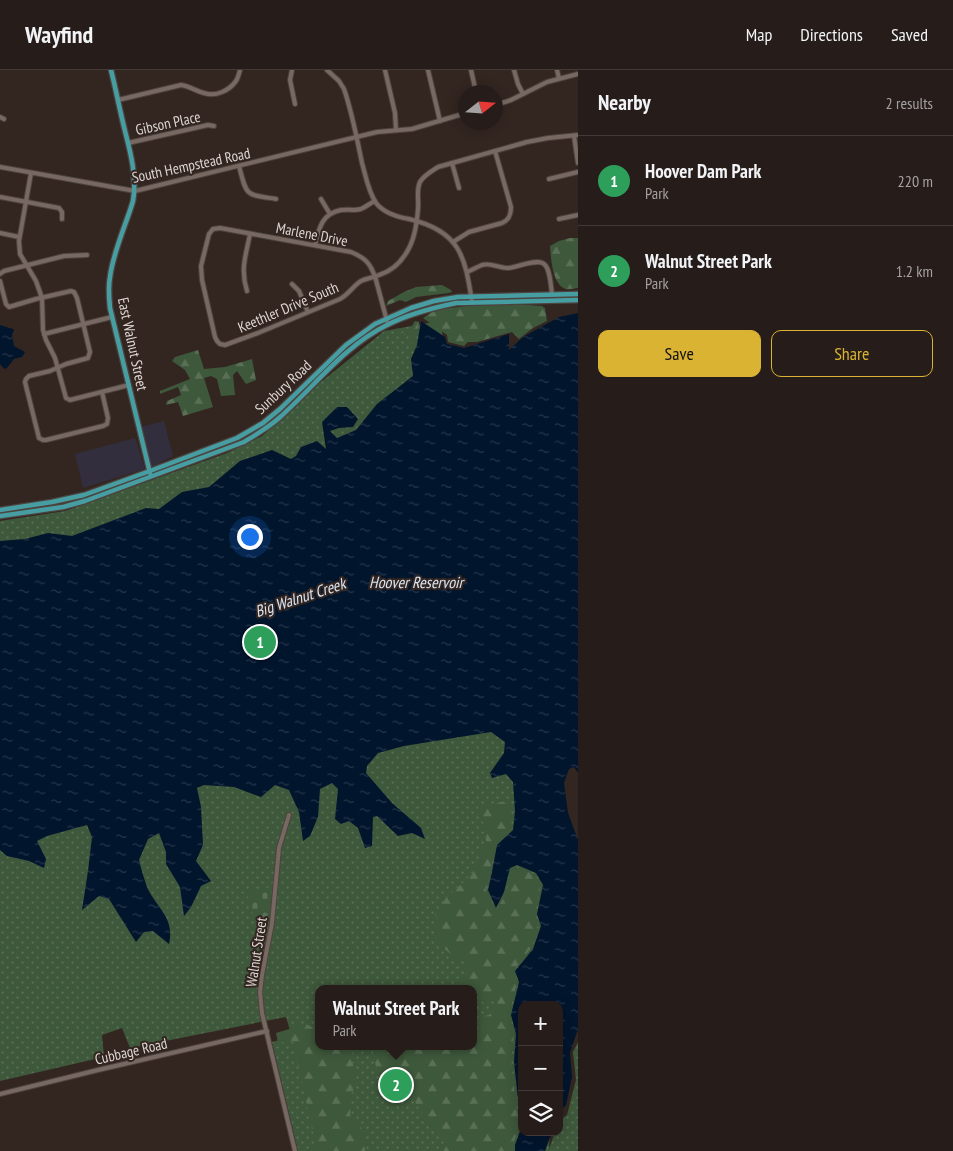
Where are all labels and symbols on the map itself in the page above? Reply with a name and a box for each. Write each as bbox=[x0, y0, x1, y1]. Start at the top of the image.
north arrow bbox=[458, 85, 503, 130]
street label: Gibson Place bbox=[134, 107, 202, 139]
street label: South Hempstead Road bbox=[130, 143, 252, 187]
street label: Marlene Drive bbox=[275, 218, 349, 250]
street label: Keethler Drive South bbox=[235, 277, 341, 337]
street label: East Walnut Street bbox=[114, 296, 152, 392]
street label: Sunbury Road bbox=[251, 356, 315, 418]
your location bbox=[237, 524, 263, 550]
water label: Big Walnut Creek bbox=[252, 572, 349, 621]
water label: Hoover Reservoir bbox=[369, 572, 466, 592]
pin: 1 bbox=[244, 623, 276, 661]
street label: Walnut Street bbox=[241, 916, 271, 988]
street label: Cubbage Road bbox=[93, 1033, 169, 1069]
pin: 2 bbox=[380, 1066, 412, 1104]

